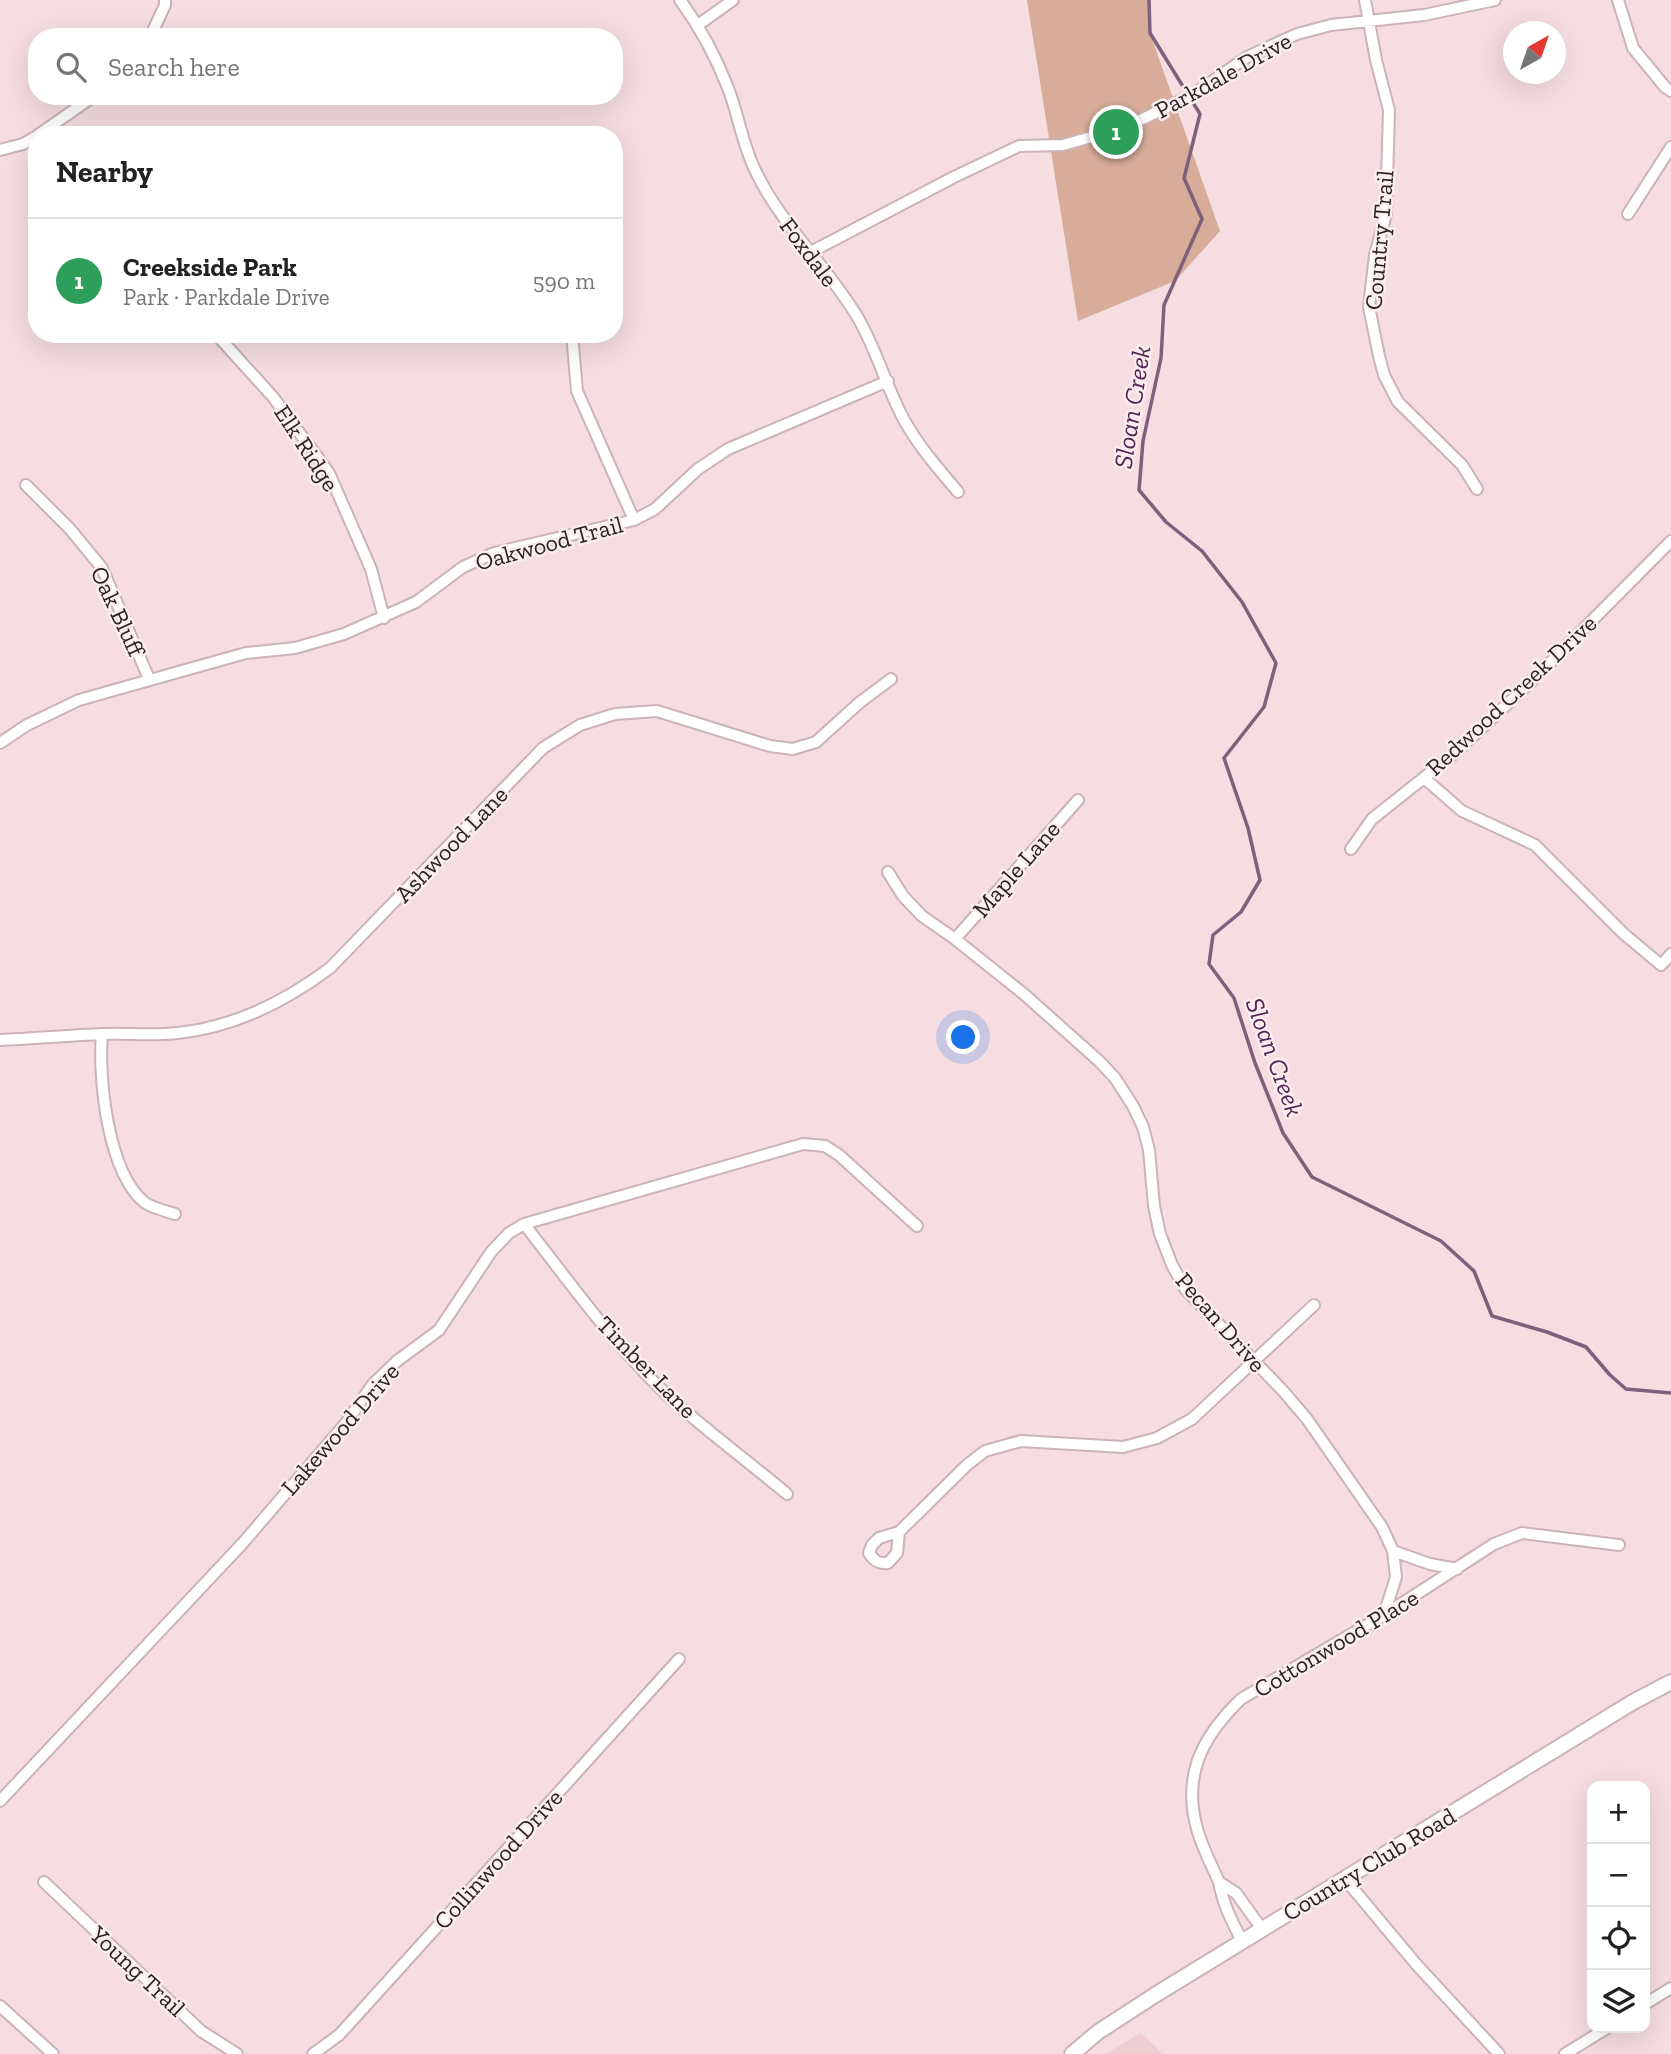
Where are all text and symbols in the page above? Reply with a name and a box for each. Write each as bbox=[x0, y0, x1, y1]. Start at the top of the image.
north arrow bbox=[1503, 21, 1566, 84]
street label: Parkdale Drive bbox=[1150, 26, 1296, 124]
search box bbox=[28, 28, 623, 105]
icon: search bbox=[52, 48, 90, 86]
text: Search here bbox=[108, 51, 240, 83]
pin: 1 bbox=[1093, 106, 1139, 158]
text: Nearby bbox=[56, 154, 153, 190]
street label: Country Trail bbox=[1358, 169, 1400, 311]
street label: Foxdale bbox=[774, 212, 844, 292]
text: Creekside Park bbox=[123, 251, 297, 283]
text: 1 bbox=[74, 267, 84, 295]
text: 590 m bbox=[533, 267, 595, 295]
text: Park · Parkdale Drive bbox=[123, 283, 329, 311]
water label: Sloan Creek bbox=[1106, 343, 1158, 471]
street label: Elk Ridge bbox=[268, 399, 346, 497]
street label: Oakwood Trail bbox=[472, 509, 626, 577]
street label: Oak Bluff bbox=[85, 561, 152, 663]
street label: Redwood Creek Drive bbox=[1420, 608, 1602, 782]
street label: Ashwood Lane bbox=[388, 780, 514, 908]
street label: Maple Lane bbox=[966, 815, 1066, 923]
water label: Sloan Creek bbox=[1239, 993, 1311, 1121]
your location bbox=[946, 1020, 980, 1054]
street label: Pecan Drive bbox=[1170, 1266, 1272, 1378]
street label: Timber Lane bbox=[591, 1310, 703, 1424]
street label: Lakewood Drive bbox=[275, 1357, 405, 1501]
street label: Cottonwood Place bbox=[1249, 1582, 1423, 1704]
map controls bbox=[1587, 1781, 1650, 2033]
button: + bbox=[1587, 1781, 1650, 1844]
street label: Collinwood Drive bbox=[428, 1783, 568, 1935]
street label: Country Club Road bbox=[1277, 1801, 1461, 1927]
button: − bbox=[1587, 1844, 1650, 1907]
button: locate bbox=[1587, 1907, 1650, 1970]
street label: Young Trail bbox=[84, 1919, 192, 2022]
button: layers bbox=[1587, 1970, 1650, 2033]

